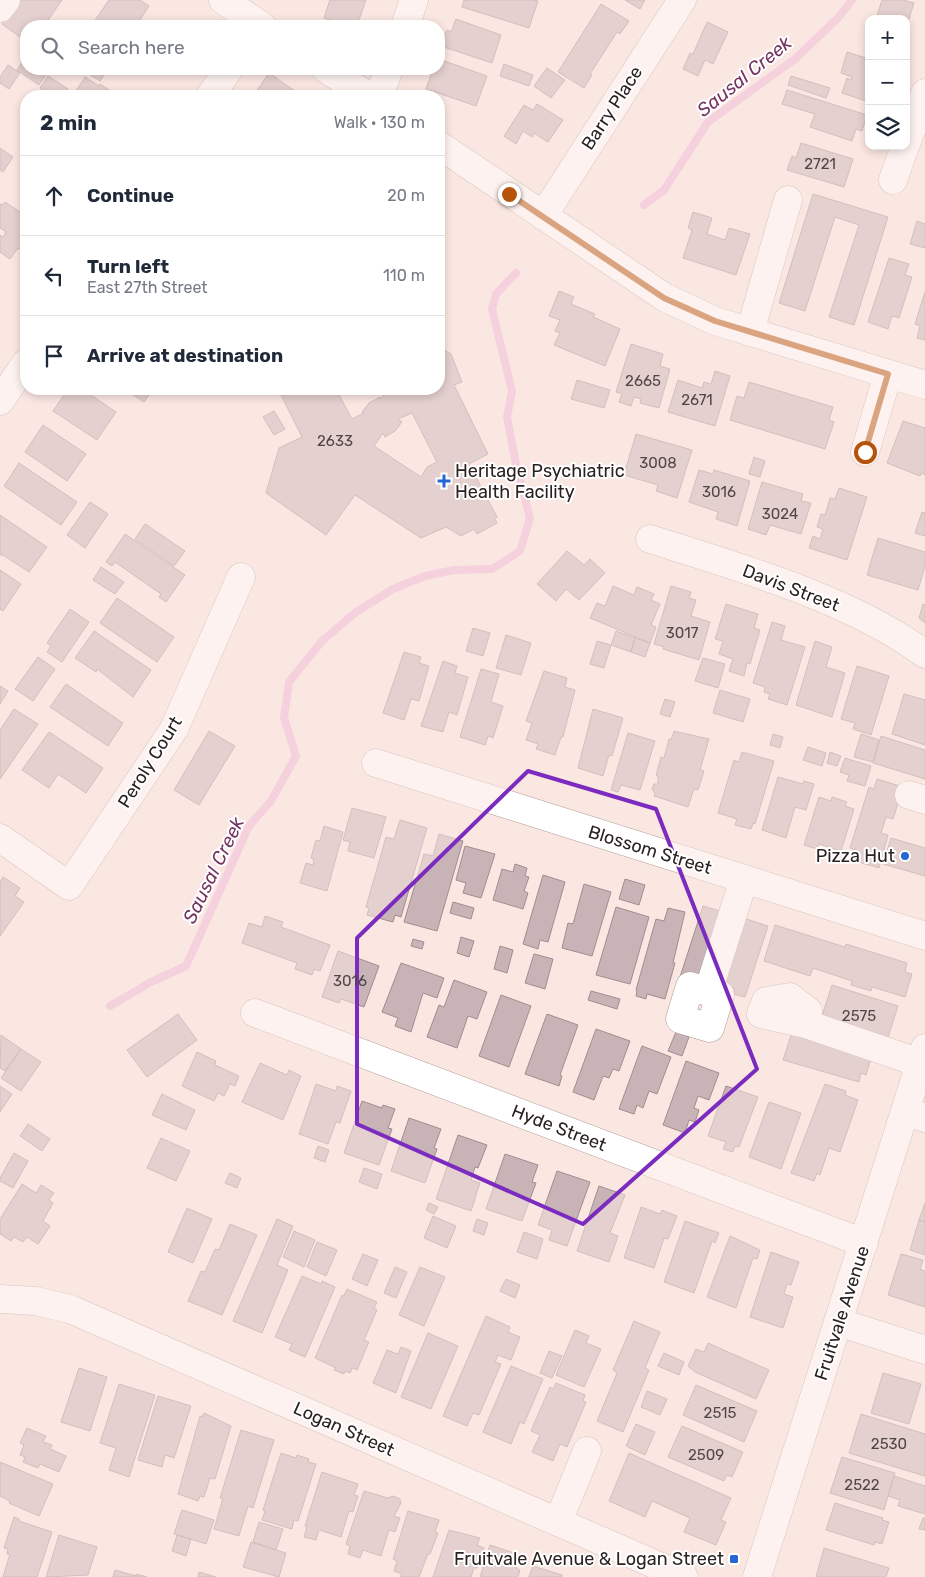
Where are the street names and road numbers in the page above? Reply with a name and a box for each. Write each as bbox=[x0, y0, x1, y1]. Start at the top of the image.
street label: Barry Place bbox=[577, 62, 647, 154]
street label: Davis Street bbox=[739, 559, 843, 617]
street label: Peroly Court bbox=[113, 712, 187, 812]
street label: Blossom Street bbox=[586, 821, 714, 879]
street label: Hyde Street bbox=[509, 1100, 609, 1156]
street label: Fruitvale Avenue bbox=[810, 1243, 874, 1383]
street label: Logan Street bbox=[290, 1397, 398, 1461]

